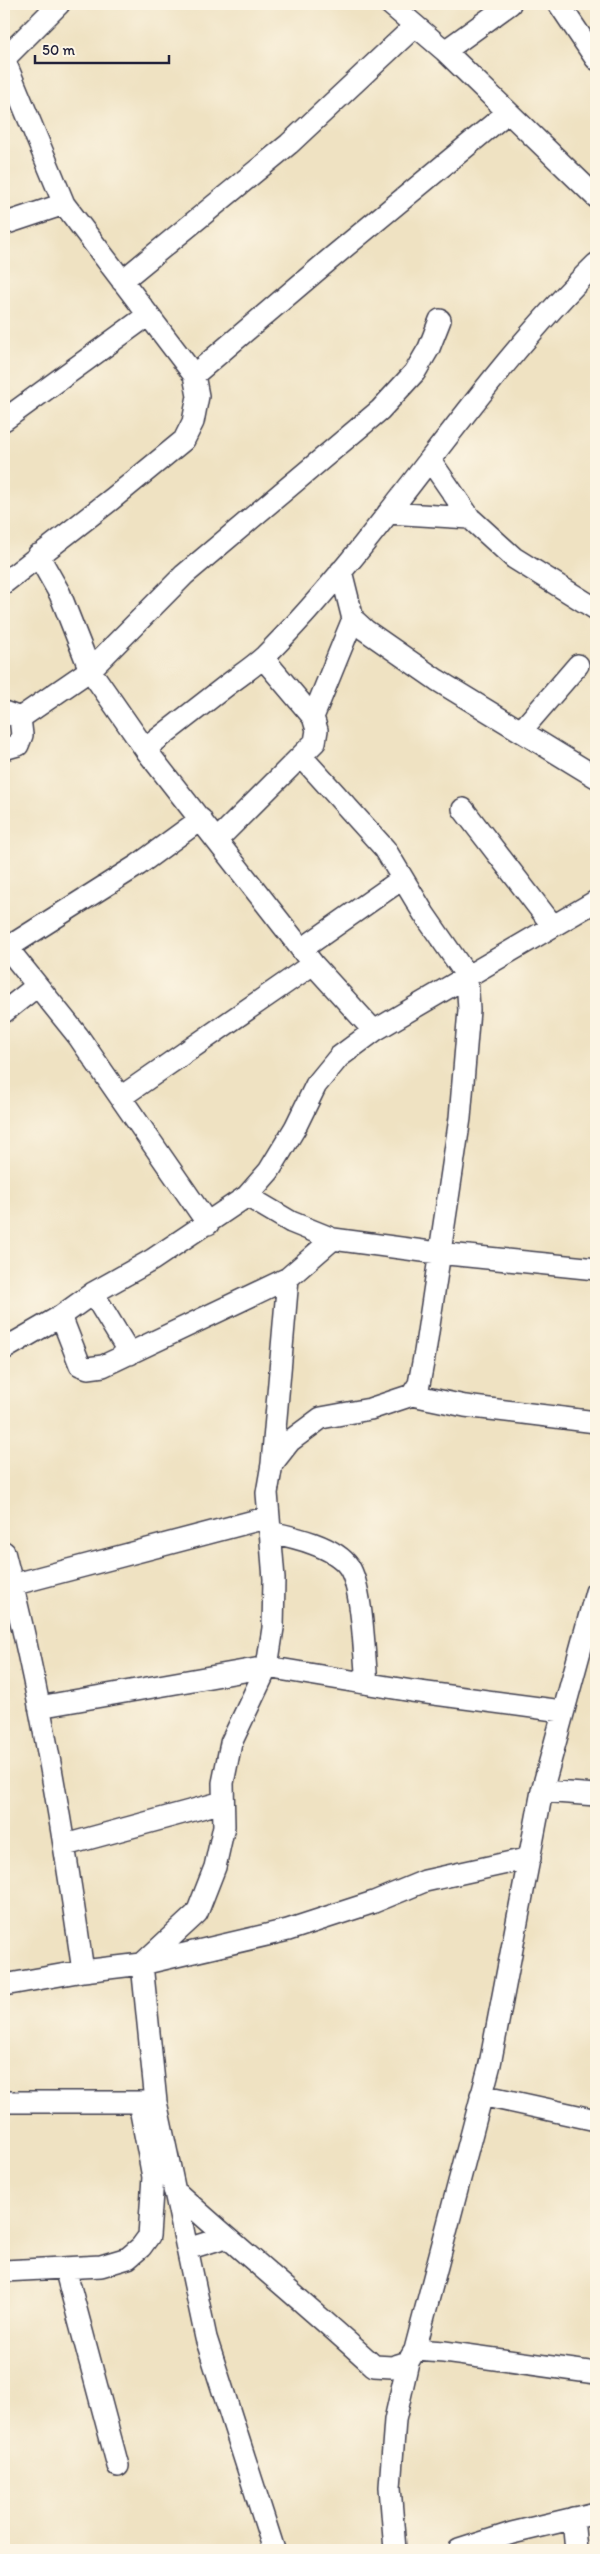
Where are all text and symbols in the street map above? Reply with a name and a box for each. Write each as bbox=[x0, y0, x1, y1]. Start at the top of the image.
scale bar bbox=[35, 32, 169, 64]
text: 50 m bbox=[42, 41, 75, 59]

